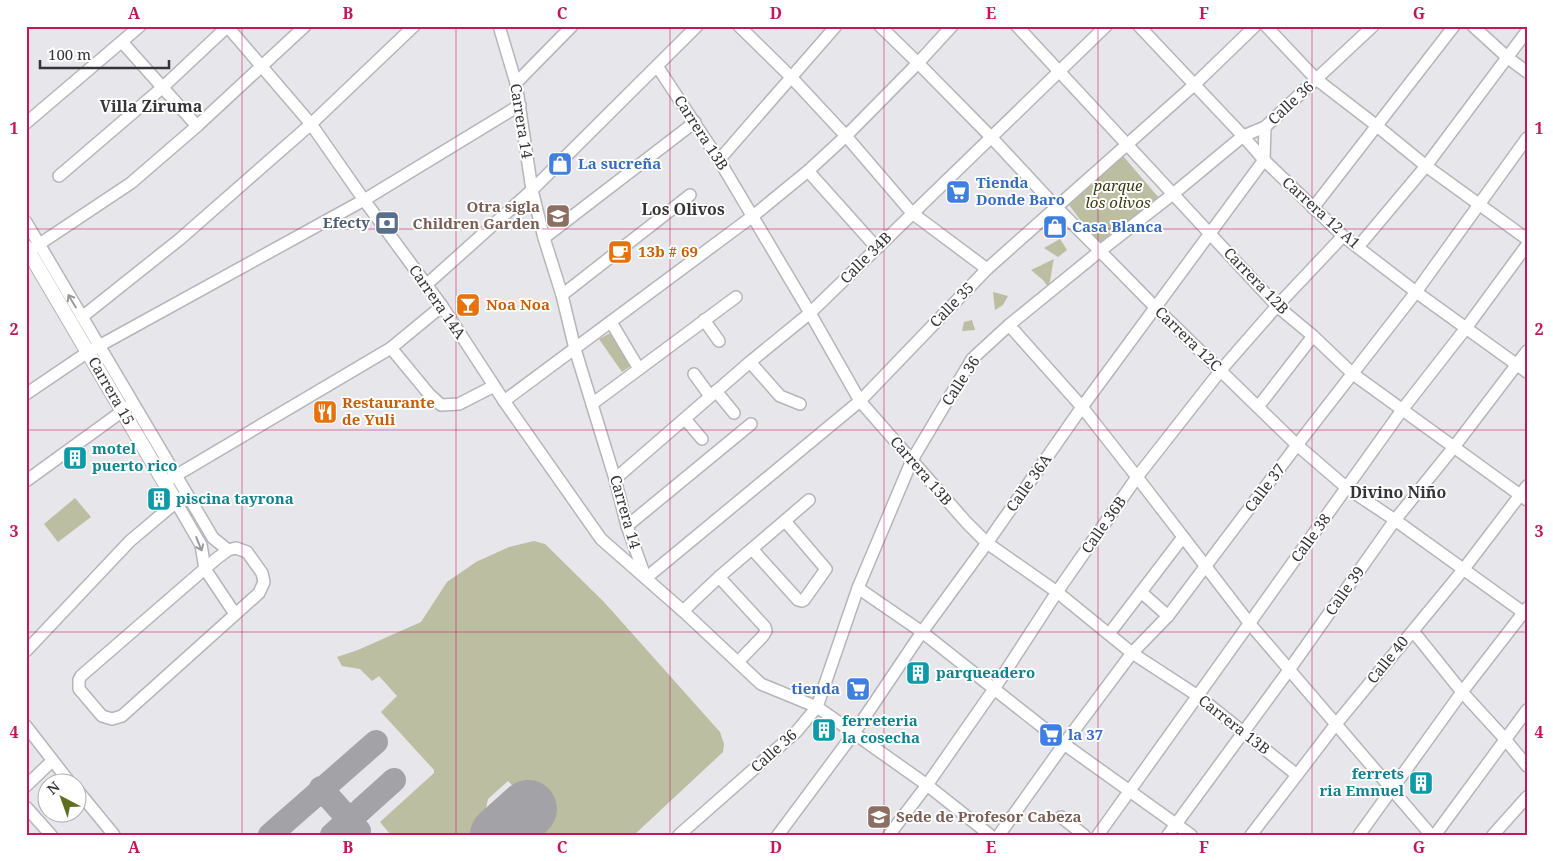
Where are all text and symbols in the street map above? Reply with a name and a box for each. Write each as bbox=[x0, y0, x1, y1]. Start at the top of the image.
text: A bbox=[128, 2, 141, 24]
text: B bbox=[343, 2, 354, 24]
text: C bbox=[557, 2, 568, 24]
text: D bbox=[770, 2, 782, 24]
text: E bbox=[986, 2, 996, 24]
text: F bbox=[1199, 2, 1209, 24]
text: G bbox=[1413, 2, 1425, 24]
scale bar bbox=[40, 38, 169, 70]
text: 100 m bbox=[48, 44, 91, 64]
street label: Calle 36 bbox=[1263, 76, 1317, 129]
street label: Carrera 14 bbox=[506, 82, 538, 160]
street label: Carrera 13B bbox=[670, 91, 734, 174]
district label: Villa Ziruma bbox=[100, 95, 203, 117]
text: 1 bbox=[9, 117, 19, 139]
text: 1 bbox=[1534, 117, 1544, 139]
shop icon: La sucreña bbox=[547, 151, 573, 177]
place label: La sucreña bbox=[578, 153, 661, 173]
place label: Tienda Donde Baro bbox=[976, 172, 1065, 209]
street label: Carrera 12 A1 bbox=[1278, 172, 1365, 253]
park label: parque los olivos bbox=[1085, 175, 1151, 212]
supermarket icon: Tienda Donde Baro bbox=[945, 179, 971, 205]
place label: Otra sigla Children Garden bbox=[413, 196, 540, 233]
district label: Los Olivos bbox=[641, 198, 725, 220]
school or university icon: Otra sigla Children Garden bbox=[545, 203, 571, 229]
bank icon: Efecty bbox=[374, 210, 400, 236]
place label: Efecty bbox=[323, 212, 370, 232]
shop icon: Casa Blanca bbox=[1042, 214, 1068, 240]
place label: Casa Blanca bbox=[1072, 216, 1162, 236]
street label: Calle 34B bbox=[835, 227, 896, 288]
cafe icon: 13b # 69 bbox=[607, 239, 633, 265]
place label: 13b # 69 bbox=[638, 241, 698, 261]
street label: Carrera 12B bbox=[1220, 243, 1294, 318]
street label: Carrera 14A bbox=[405, 260, 471, 343]
street label: Calle 35 bbox=[925, 277, 978, 331]
bar icon: Noa Noa bbox=[455, 292, 481, 318]
one-way arrow bbox=[67, 294, 77, 308]
place label: Noa Noa bbox=[486, 294, 550, 314]
street label: Carrera 12C bbox=[1151, 302, 1226, 375]
text: 2 bbox=[9, 318, 19, 340]
text: 2 bbox=[1534, 318, 1544, 340]
street label: Calle 36 bbox=[937, 352, 984, 409]
street label: Carrera 15 bbox=[84, 353, 139, 428]
place label: Restaurante de Yuli bbox=[342, 392, 435, 429]
restaurant icon: Restaurante de Yuli bbox=[312, 399, 338, 425]
street label: Carrera 13B bbox=[886, 432, 957, 509]
place label: motel puerto rico bbox=[92, 438, 178, 475]
building icon: motel puerto rico bbox=[62, 445, 88, 471]
street label: Calle 36A bbox=[1001, 449, 1056, 515]
street label: Calle 37 bbox=[1239, 459, 1289, 516]
street label: Carrera 14 bbox=[606, 473, 646, 551]
district label: Divino Niño bbox=[1350, 481, 1446, 503]
building icon: piscina tayrona bbox=[146, 486, 172, 512]
place label: piscina tayrona bbox=[176, 488, 294, 508]
street label: Calle 36B bbox=[1076, 492, 1130, 557]
street label: Calle 38 bbox=[1286, 509, 1335, 566]
text: 3 bbox=[9, 520, 19, 542]
text: 3 bbox=[1534, 520, 1544, 542]
one-way arrow bbox=[195, 536, 205, 551]
street label: Calle 39 bbox=[1320, 562, 1368, 619]
street label: Calle 40 bbox=[1362, 631, 1413, 687]
building icon: parqueadero bbox=[905, 660, 931, 686]
place label: parqueadero bbox=[936, 662, 1035, 682]
supermarket icon: tienda bbox=[845, 676, 871, 702]
place label: tienda bbox=[791, 678, 840, 698]
street label: Carrera 13B bbox=[1195, 690, 1274, 758]
place label: ferreteria la cosecha bbox=[842, 710, 920, 747]
building icon: ferreteria la cosecha bbox=[811, 717, 837, 743]
text: 4 bbox=[9, 721, 19, 743]
text: 4 bbox=[1534, 721, 1544, 743]
supermarket icon: la 37 bbox=[1038, 722, 1064, 748]
street label: Calle 36 bbox=[746, 724, 801, 776]
place label: la 37 bbox=[1068, 724, 1103, 744]
place label: ferrets ria Emnuel bbox=[1320, 763, 1405, 800]
building icon: ferrets ria Emnuel bbox=[1408, 770, 1434, 796]
north arrow bbox=[38, 774, 88, 824]
text: N bbox=[43, 777, 64, 799]
school or university icon: Sede de Profesor Cabeza bbox=[866, 804, 892, 830]
place label: Sede de Profesor Cabeza bbox=[896, 806, 1081, 826]
text: A bbox=[128, 836, 141, 858]
text: B bbox=[343, 836, 354, 858]
text: C bbox=[557, 836, 568, 858]
text: D bbox=[770, 836, 782, 858]
text: E bbox=[986, 836, 996, 858]
text: F bbox=[1199, 836, 1209, 858]
text: G bbox=[1413, 836, 1425, 858]

